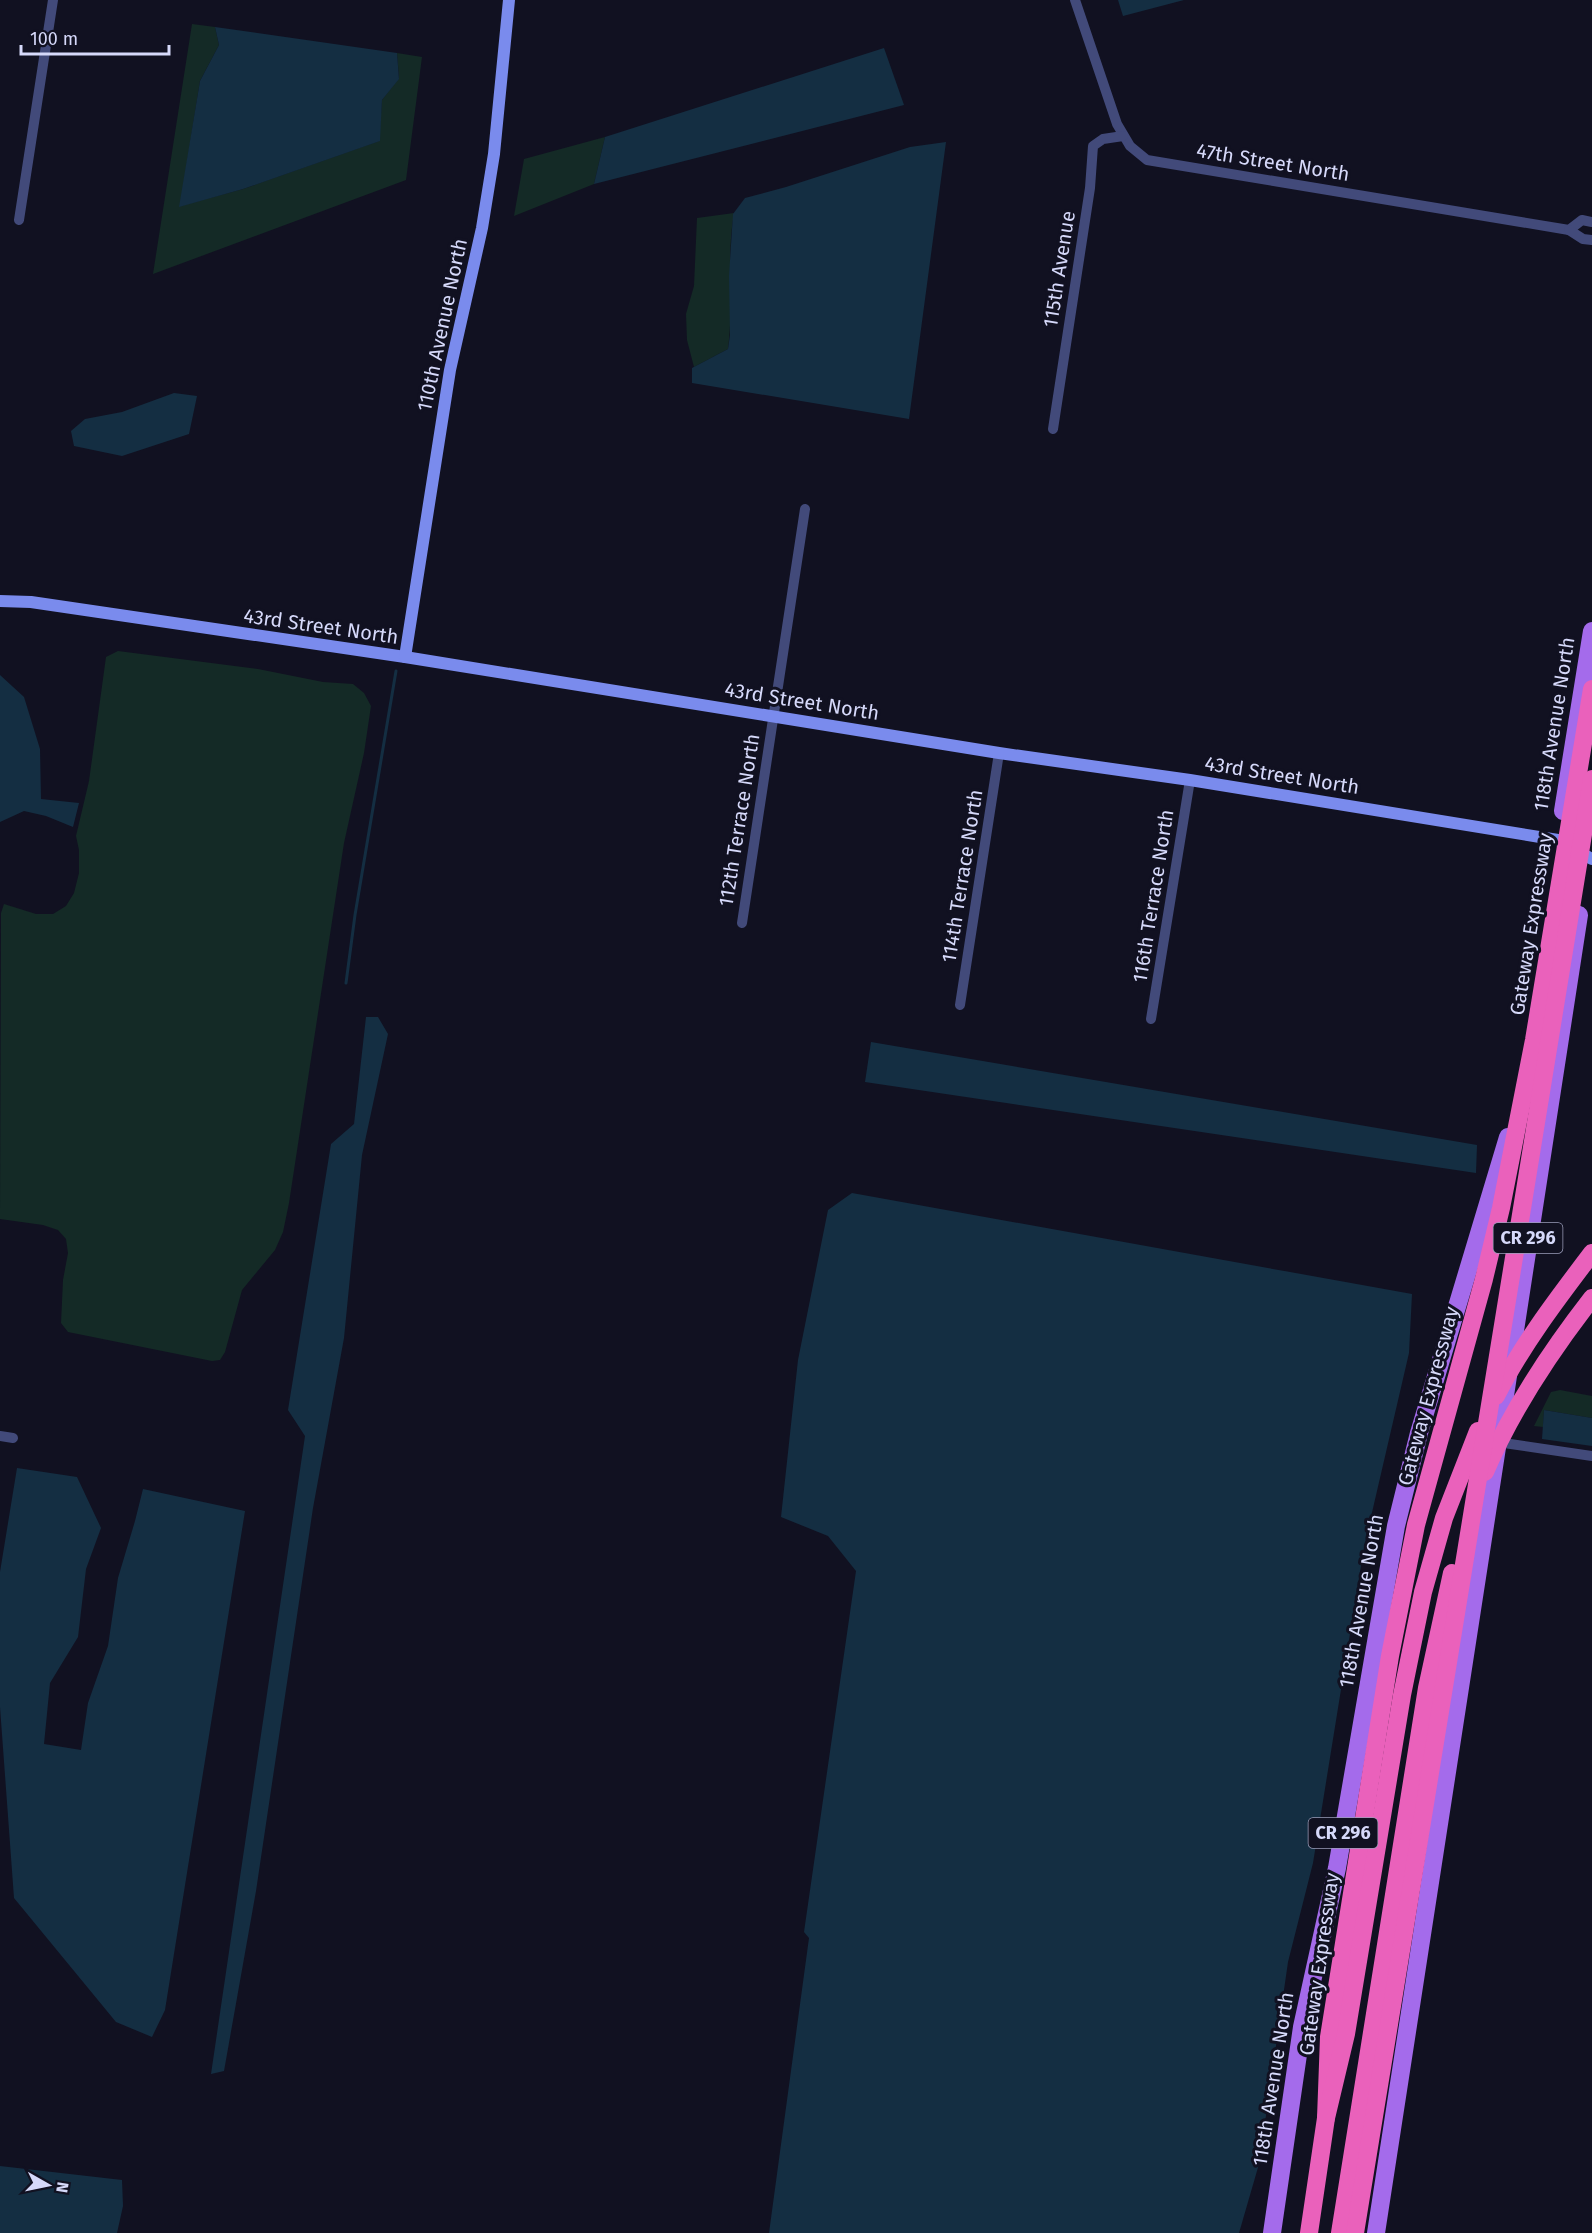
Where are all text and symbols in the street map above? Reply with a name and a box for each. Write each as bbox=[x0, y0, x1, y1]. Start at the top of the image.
scale bar bbox=[21, 18, 170, 56]
text: 100 m bbox=[30, 28, 78, 50]
street label: 47th Street North bbox=[1195, 138, 1351, 186]
street label: 115th Avenue bbox=[1038, 209, 1080, 329]
street label: 110th Avenue North bbox=[412, 236, 472, 414]
street label: 43rd Street North bbox=[242, 603, 400, 649]
street label: 118th Avenue North bbox=[1528, 635, 1580, 813]
street label: 43rd Street North bbox=[723, 677, 881, 725]
street label: 112th Terrace North bbox=[714, 732, 764, 908]
street label: 43rd Street North bbox=[1203, 751, 1361, 799]
street label: 114th Terrace North bbox=[936, 788, 988, 964]
street label: 116th Terrace North bbox=[1127, 808, 1179, 984]
street label: Gateway Expressway bbox=[1505, 831, 1557, 1017]
road number: CR 296 bbox=[1494, 1223, 1562, 1253]
street label: Gateway Expressway bbox=[1393, 1304, 1463, 1488]
street label: 118th Avenue North bbox=[1334, 1512, 1388, 1690]
road number: CR 296 bbox=[1308, 1818, 1378, 1848]
street label: Gateway Expressway bbox=[1294, 1871, 1344, 2057]
street label: 118th Avenue North bbox=[1247, 1990, 1299, 2168]
north arrow bbox=[18, 2155, 78, 2215]
text: N bbox=[52, 2181, 73, 2194]

